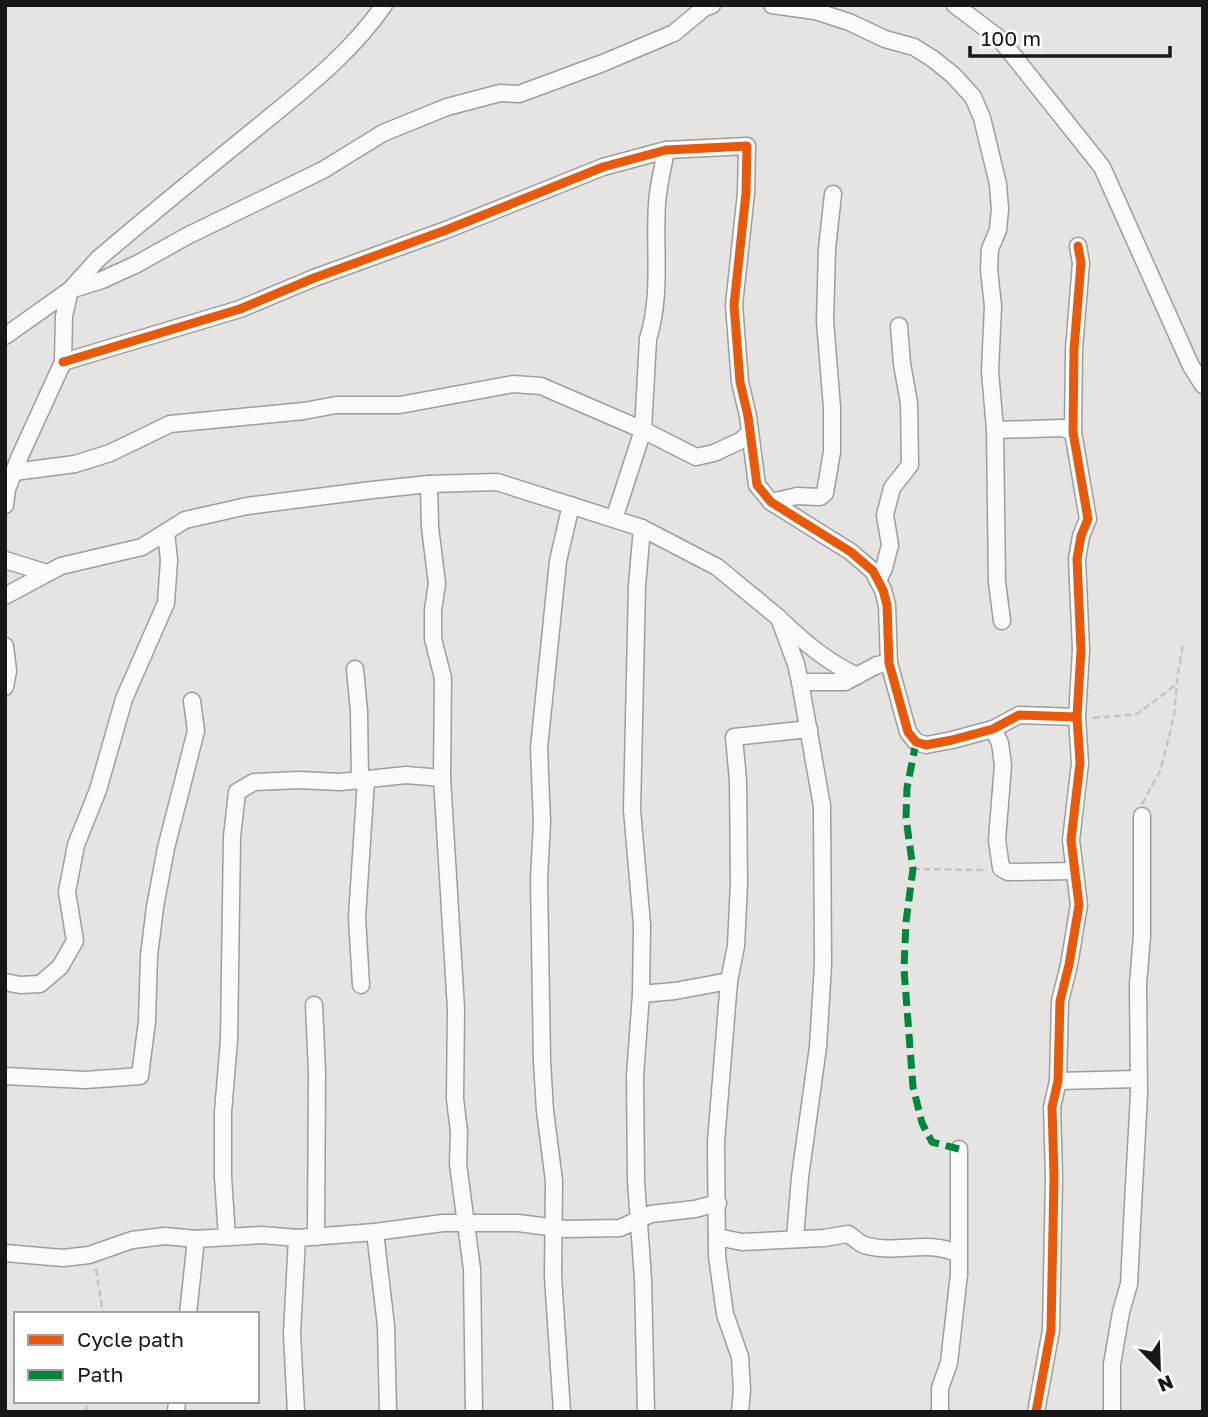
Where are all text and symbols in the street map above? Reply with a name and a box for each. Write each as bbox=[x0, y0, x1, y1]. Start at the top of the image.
scale bar bbox=[970, 14, 1170, 58]
text: 100 m bbox=[981, 25, 1041, 51]
legend bbox=[14, 1312, 259, 1403]
text: Cycle path bbox=[77, 1326, 184, 1352]
north arrow bbox=[1124, 1333, 1194, 1403]
text: Path bbox=[77, 1361, 124, 1387]
text: N bbox=[1155, 1371, 1177, 1398]

